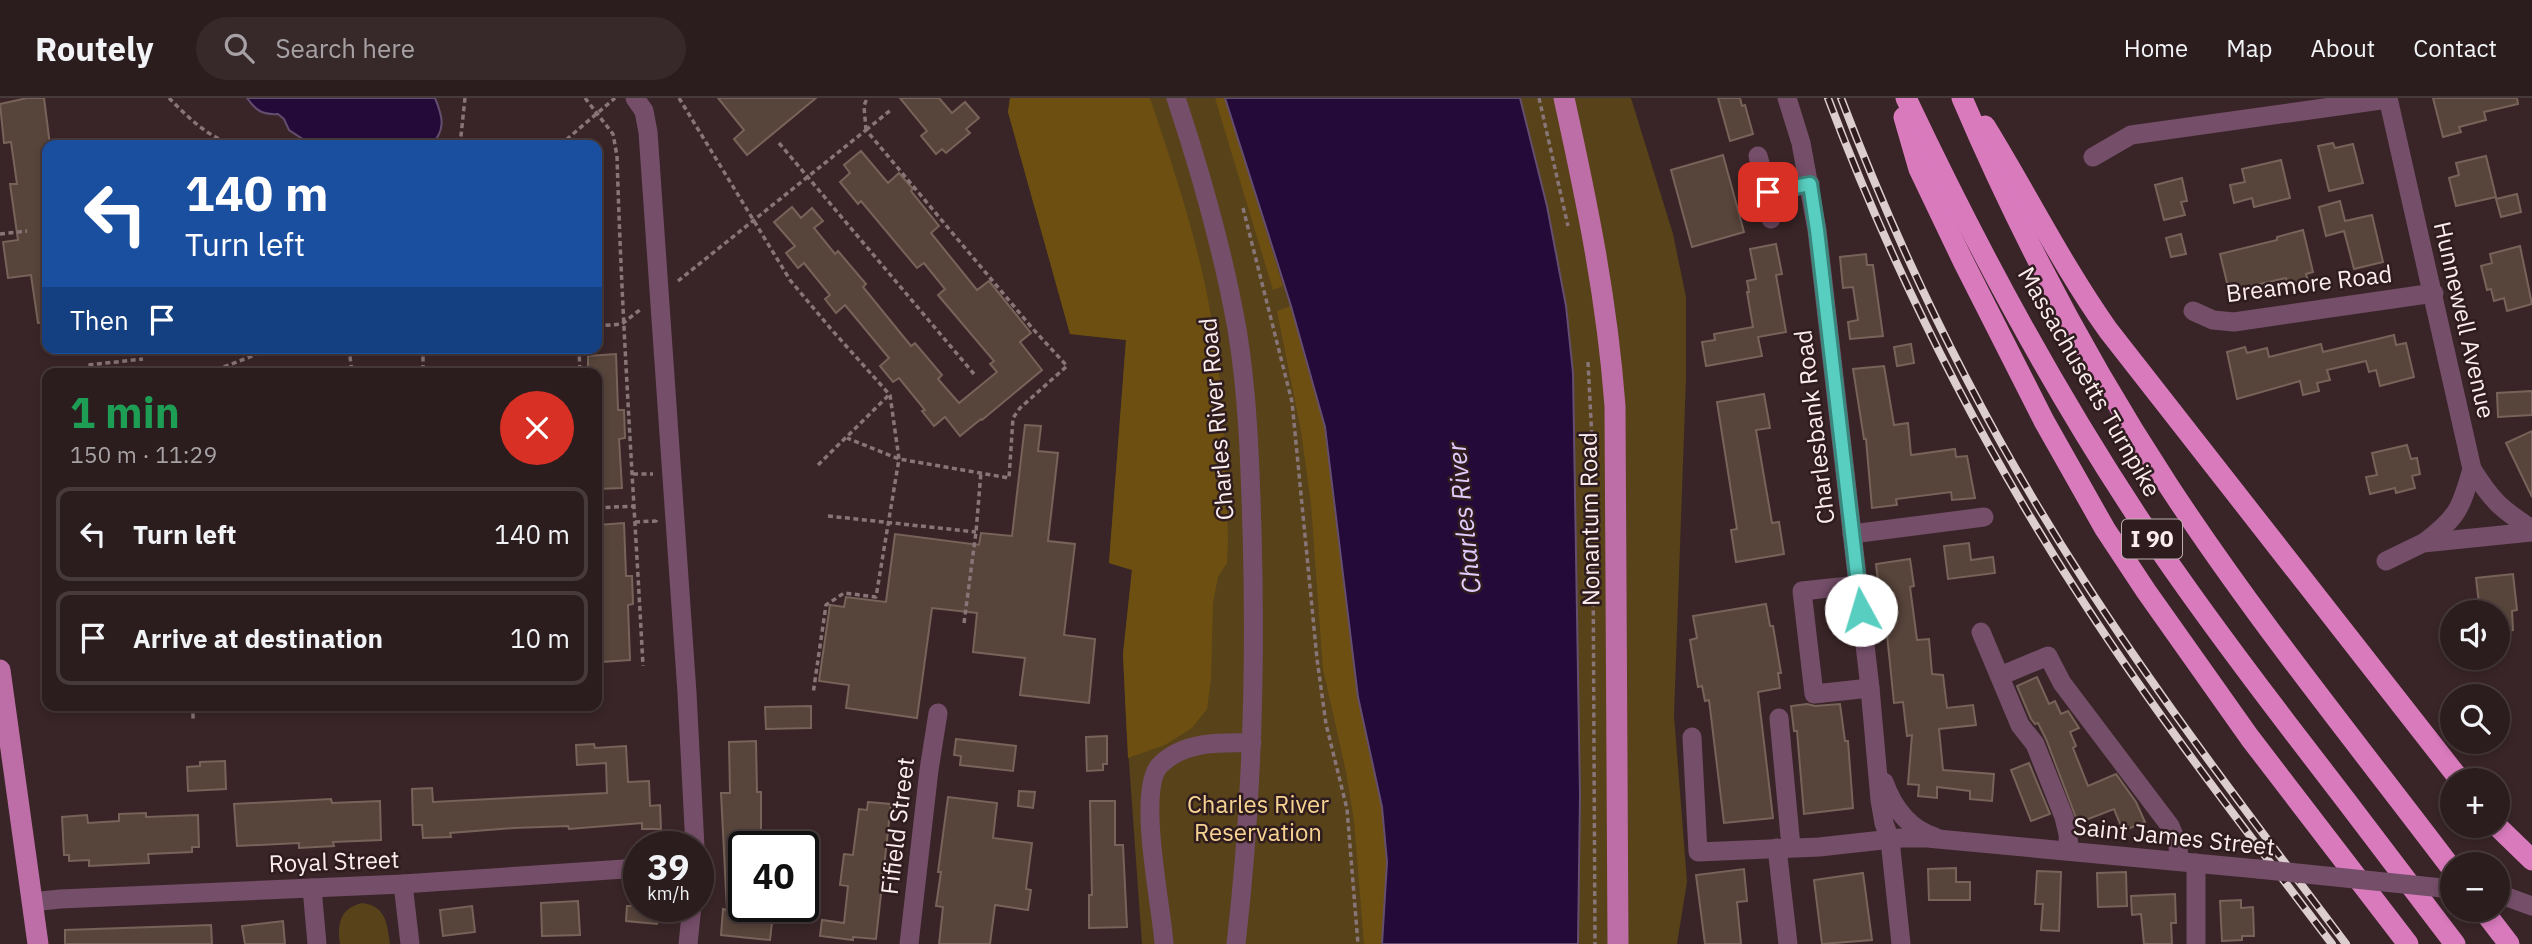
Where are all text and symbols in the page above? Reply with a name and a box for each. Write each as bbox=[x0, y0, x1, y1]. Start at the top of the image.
search box bbox=[196, 17, 686, 80]
text: Routely bbox=[35, 27, 154, 70]
icon: search bbox=[220, 29, 258, 67]
text: Search here bbox=[276, 31, 415, 65]
text: Home bbox=[2124, 32, 2188, 64]
text: Map bbox=[2226, 32, 2272, 64]
text: About bbox=[2310, 32, 2375, 64]
text: Contact bbox=[2413, 32, 2497, 64]
text: 140 m bbox=[185, 161, 329, 224]
pin bbox=[1738, 162, 1798, 222]
icon: left bbox=[70, 168, 161, 259]
icon: arrive bbox=[1749, 173, 1787, 211]
street label: Hunnewell Avenue bbox=[2427, 218, 2503, 421]
text: Turn left bbox=[185, 223, 305, 265]
street label: Breamore Road bbox=[2224, 257, 2394, 309]
street label: Massachusetts Turnpike bbox=[2011, 261, 2169, 502]
icon: arrive bbox=[143, 301, 181, 339]
text: Then bbox=[70, 303, 129, 337]
street label: Charles River Road bbox=[1191, 317, 1241, 522]
street label: Charlesbank Road bbox=[1786, 328, 1842, 526]
text: 1 min bbox=[70, 385, 180, 440]
button: close bbox=[500, 391, 574, 465]
street label: Nonantum Road bbox=[1571, 432, 1607, 606]
text: 150 m · 11:29 bbox=[70, 439, 217, 469]
water label: Charles River bbox=[1438, 439, 1488, 595]
icon: left bbox=[74, 515, 112, 553]
text: Turn left bbox=[133, 517, 236, 551]
text: 140 m bbox=[494, 517, 570, 551]
road number: I 90 bbox=[2122, 520, 2182, 559]
position arrow bbox=[1824, 573, 1898, 647]
map controls bbox=[2440, 600, 2510, 922]
button: sound bbox=[2440, 600, 2510, 670]
icon: arrive bbox=[74, 619, 112, 657]
text: Arrive at destination bbox=[133, 621, 383, 655]
text: 10 m bbox=[510, 621, 570, 655]
button: search bbox=[2440, 684, 2510, 754]
street label: Fifield Street bbox=[873, 755, 921, 896]
button: + bbox=[2440, 768, 2510, 838]
park label: Charles River Reservation bbox=[1187, 788, 1329, 848]
street label: Saint James Street bbox=[2072, 809, 2277, 863]
speed limit sign: 40 bbox=[728, 831, 819, 922]
street label: Royal Street bbox=[268, 843, 400, 879]
text: 39 bbox=[647, 844, 690, 890]
button: − bbox=[2440, 852, 2510, 922]
text: km/h bbox=[647, 882, 690, 905]

